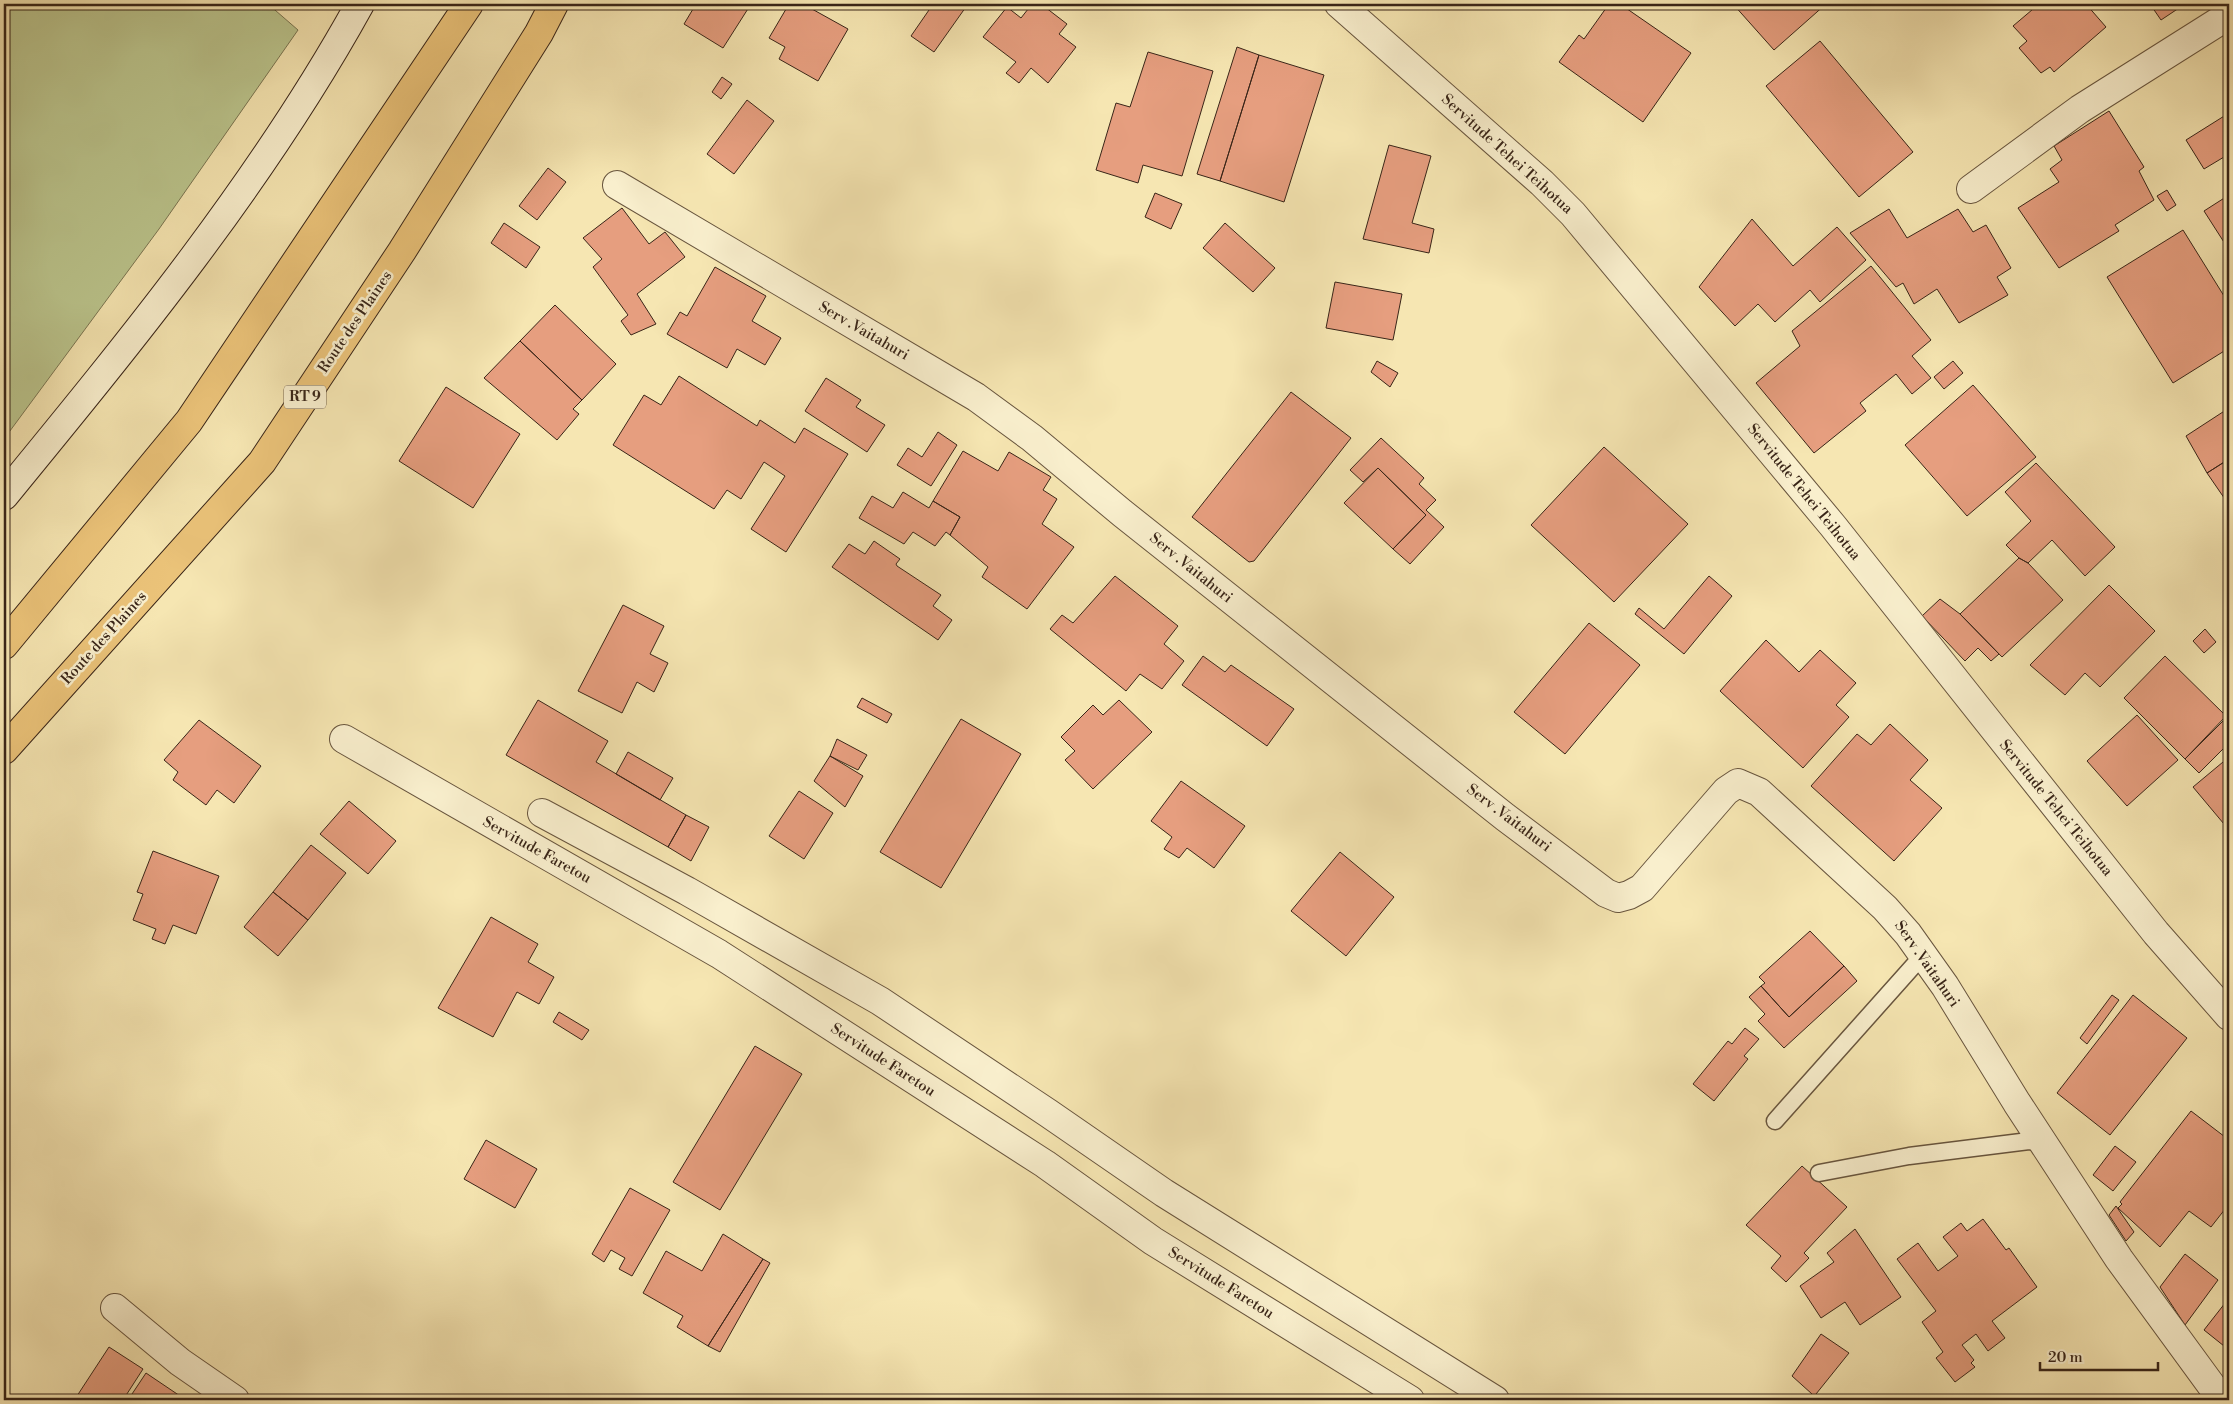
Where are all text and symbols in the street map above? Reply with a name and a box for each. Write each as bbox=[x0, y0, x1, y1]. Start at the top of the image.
street label: Servitude Tehei Teihotua bbox=[1437, 90, 1577, 218]
street label: Route des Plaines bbox=[314, 267, 396, 377]
street label: Serv .Vaitahuri bbox=[815, 297, 913, 365]
road number: RT 9 bbox=[284, 386, 326, 408]
street label: Servitude Tehei Teihotua bbox=[1743, 420, 1865, 564]
street label: Serv .Vaitahuri bbox=[1146, 529, 1236, 607]
street label: Route des Plaines bbox=[57, 587, 151, 689]
street label: Servitude Tehei Teihotua bbox=[1995, 736, 2117, 880]
street label: Serv .Vaitahuri bbox=[1463, 780, 1555, 856]
street label: Servitude Faretou bbox=[479, 812, 595, 888]
street label: Serv .Vaitahuri bbox=[1890, 917, 1964, 1011]
street label: Servitude Faretou bbox=[827, 1019, 939, 1101]
street label: Servitude Faretou bbox=[1165, 1243, 1278, 1323]
scale bar bbox=[2040, 1339, 2158, 1371]
text: 20 m bbox=[2048, 1348, 2083, 1367]

